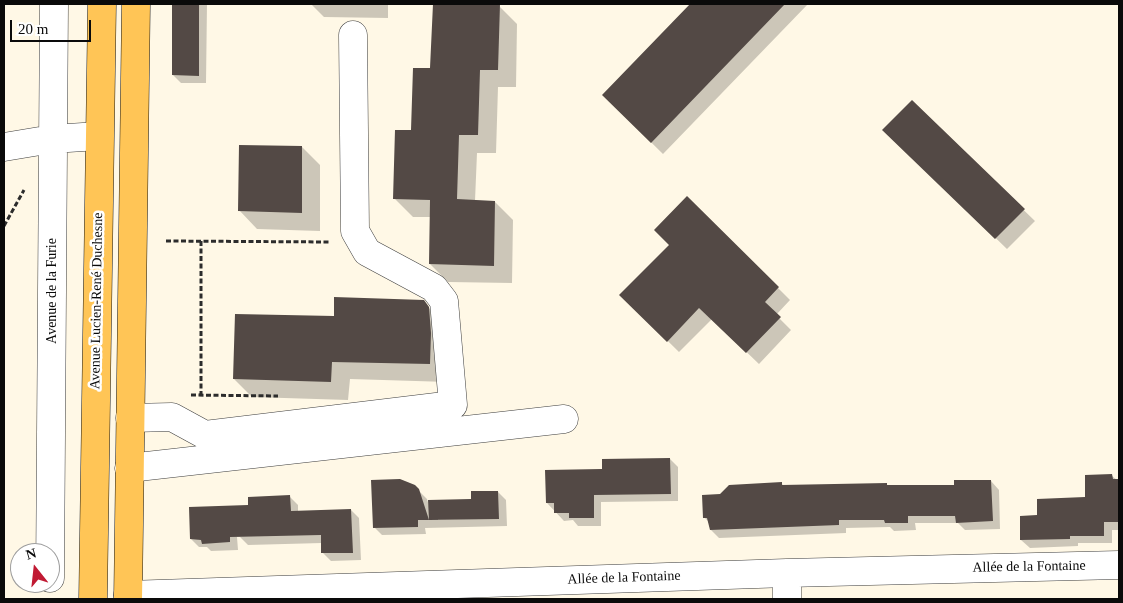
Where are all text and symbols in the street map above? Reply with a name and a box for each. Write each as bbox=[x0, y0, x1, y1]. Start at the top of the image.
scale bar bbox=[12, 10, 94, 42]
text: 20 m bbox=[18, 21, 48, 37]
street label: Avenue Lucien-René Duchesne bbox=[87, 212, 107, 390]
street label: Avenue de la Furie bbox=[44, 238, 60, 344]
north arrow bbox=[10, 543, 60, 593]
text: N bbox=[24, 545, 38, 563]
street label: Allée de la Fontaine bbox=[972, 558, 1086, 576]
street label: Allée de la Fontaine bbox=[567, 568, 681, 588]

